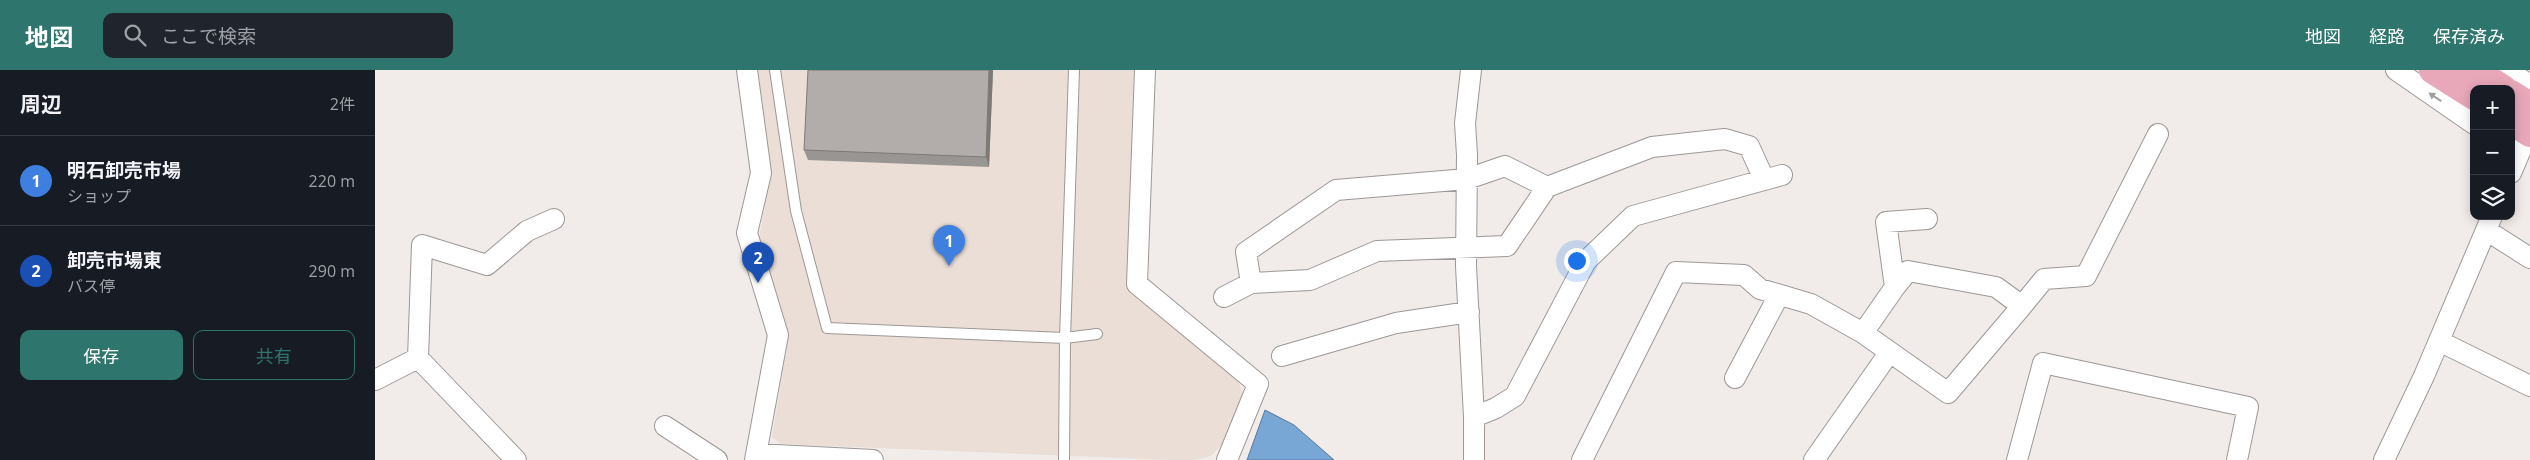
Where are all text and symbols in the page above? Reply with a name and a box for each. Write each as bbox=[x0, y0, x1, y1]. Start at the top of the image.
search box bbox=[103, 13, 453, 58]
text: 地図 bbox=[25, 20, 73, 53]
icon: search bbox=[121, 21, 149, 49]
text: ここで検索 bbox=[161, 23, 256, 49]
text: 地図 bbox=[2305, 24, 2341, 48]
text: 経路 bbox=[2369, 24, 2405, 48]
text: 保存済み bbox=[2433, 24, 2505, 48]
map controls bbox=[2470, 85, 2515, 220]
button: + bbox=[2470, 85, 2515, 130]
text: 周辺 bbox=[20, 90, 62, 118]
one-way arrow bbox=[2428, 92, 2441, 102]
text: 2件 bbox=[330, 93, 355, 115]
button: − bbox=[2470, 130, 2515, 175]
text: 明石卸売市場 bbox=[67, 157, 181, 183]
text: 1 bbox=[31, 170, 41, 192]
text: 220 m bbox=[309, 170, 355, 192]
button: layers bbox=[2470, 175, 2515, 220]
text: ショップ bbox=[67, 185, 131, 207]
pin: 1 bbox=[933, 225, 965, 266]
pin: 2 bbox=[742, 242, 774, 283]
text: 卸売市場東 bbox=[67, 247, 162, 273]
your location bbox=[1564, 248, 1590, 274]
text: 2 bbox=[31, 260, 41, 282]
text: 290 m bbox=[309, 260, 355, 282]
text: バス停 bbox=[67, 275, 115, 297]
button: 保存 bbox=[20, 330, 183, 380]
button: 共有 bbox=[193, 330, 355, 380]

